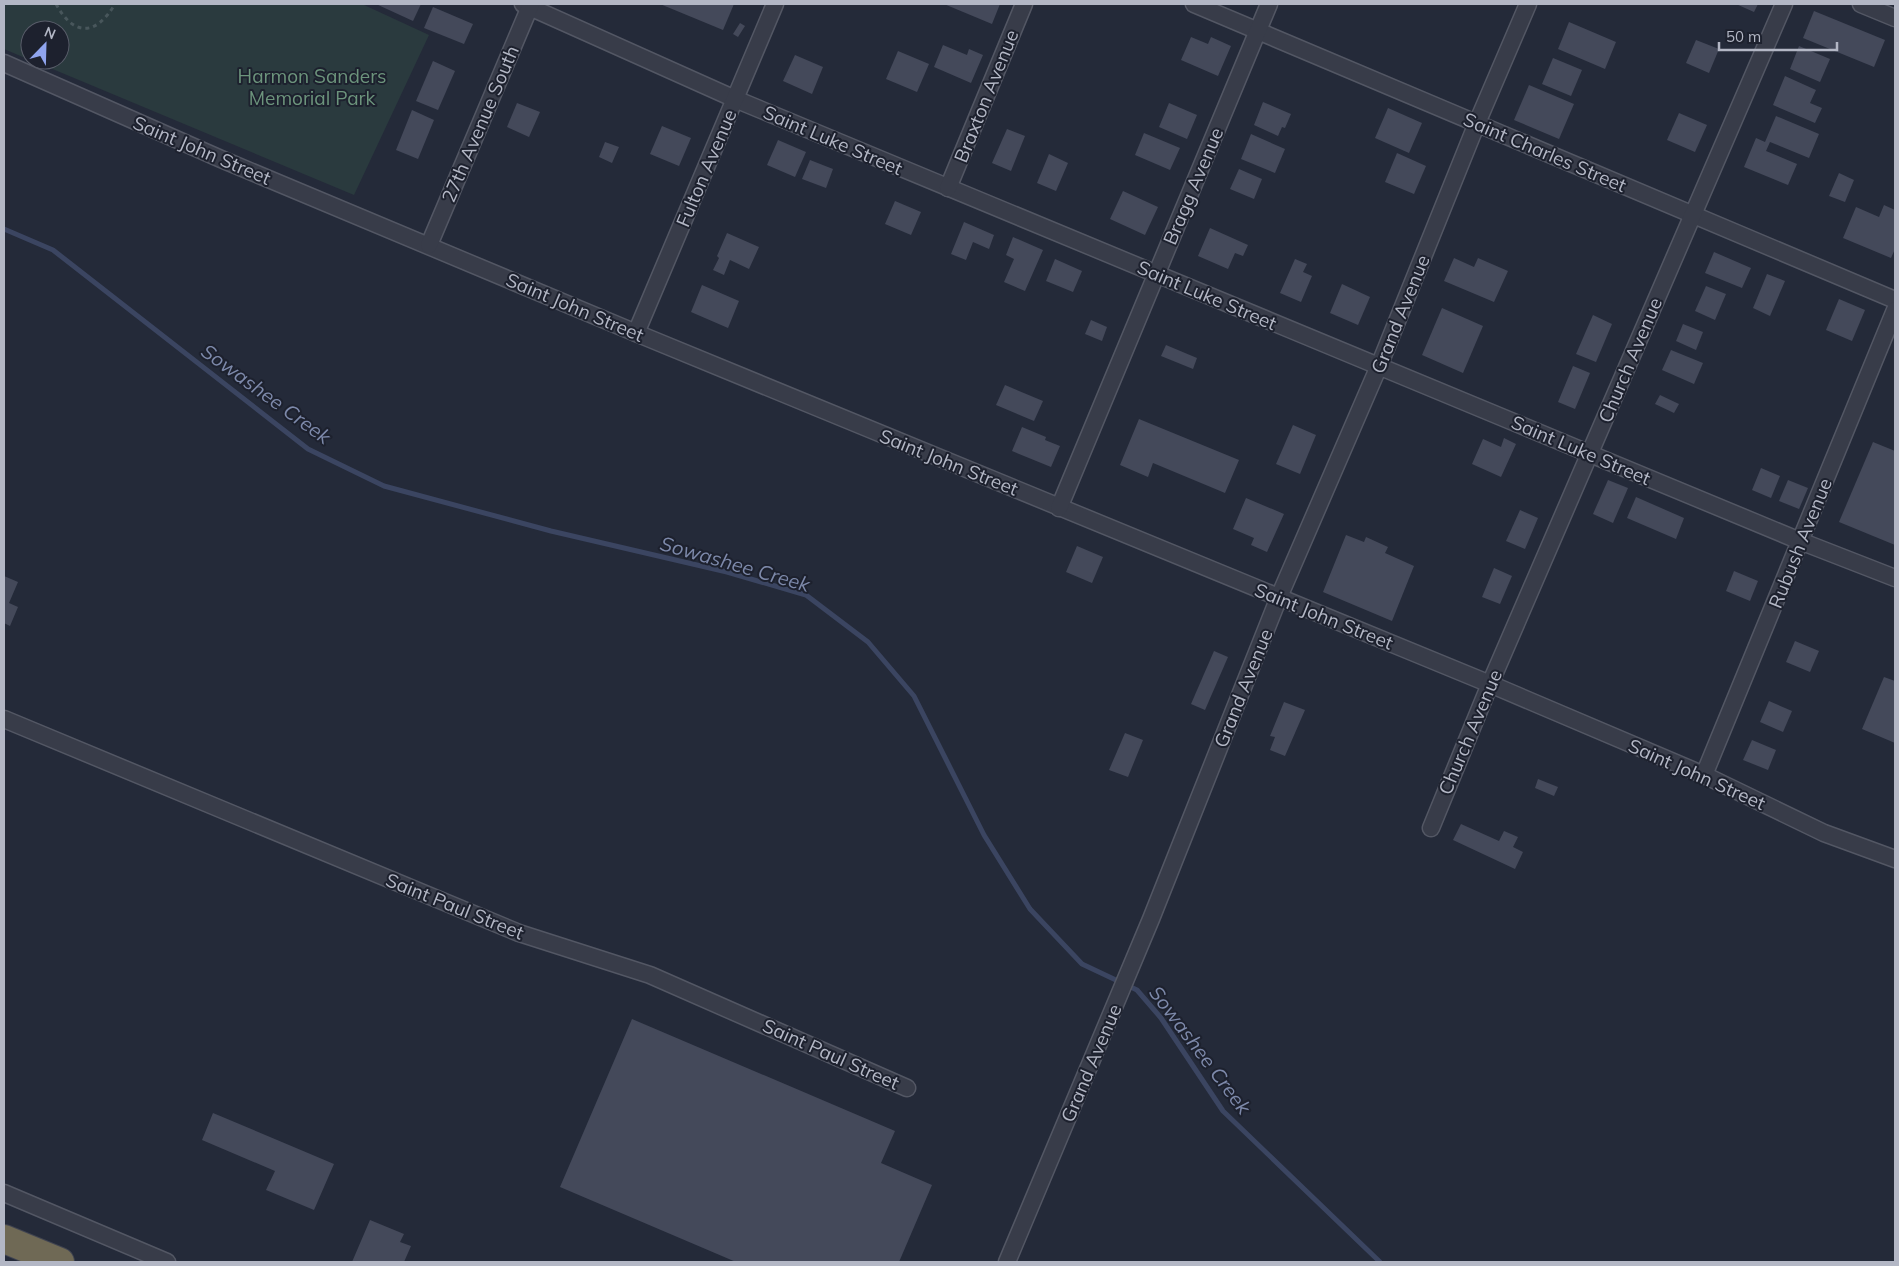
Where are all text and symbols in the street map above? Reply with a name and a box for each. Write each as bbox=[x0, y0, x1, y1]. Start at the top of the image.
north arrow bbox=[20, 20, 70, 70]
scale bar bbox=[1719, 20, 1836, 52]
text: N bbox=[42, 23, 58, 43]
street label: Braxton Avenue bbox=[948, 26, 1024, 166]
text: 50 m bbox=[1726, 27, 1761, 46]
street label: 27th Avenue South bbox=[436, 42, 524, 206]
park label: Harmon Sanders Memorial Park bbox=[238, 64, 386, 110]
street label: Saint Luke Street bbox=[760, 100, 907, 180]
street label: Fulton Avenue bbox=[670, 105, 742, 231]
street label: Saint Charles Street bbox=[1460, 107, 1630, 197]
street label: Saint John Street bbox=[129, 110, 275, 190]
street label: Bragg Avenue bbox=[1157, 124, 1229, 248]
street label: Grand Avenue bbox=[1365, 251, 1435, 377]
street label: Saint Luke Street bbox=[1134, 255, 1281, 335]
street label: Saint John Street bbox=[502, 267, 648, 347]
street label: Church Avenue bbox=[1593, 294, 1667, 426]
water label: Sowashee Creek bbox=[196, 338, 337, 449]
street label: Saint Luke Street bbox=[1508, 410, 1655, 490]
street label: Saint John Street bbox=[876, 423, 1022, 501]
street label: Rubush Avenue bbox=[1763, 474, 1837, 612]
water label: Sowashee Creek bbox=[657, 530, 813, 597]
street label: Saint John Street bbox=[1251, 577, 1397, 655]
street label: Grand Avenue bbox=[1208, 625, 1278, 751]
street label: Church Avenue bbox=[1433, 666, 1507, 798]
street label: Saint John Street bbox=[1625, 733, 1770, 815]
street label: Saint Paul Street bbox=[382, 867, 528, 945]
water label: Sowashee Creek bbox=[1144, 981, 1257, 1119]
street label: Grand Avenue bbox=[1055, 1000, 1127, 1126]
street label: Saint Paul Street bbox=[759, 1013, 903, 1095]

